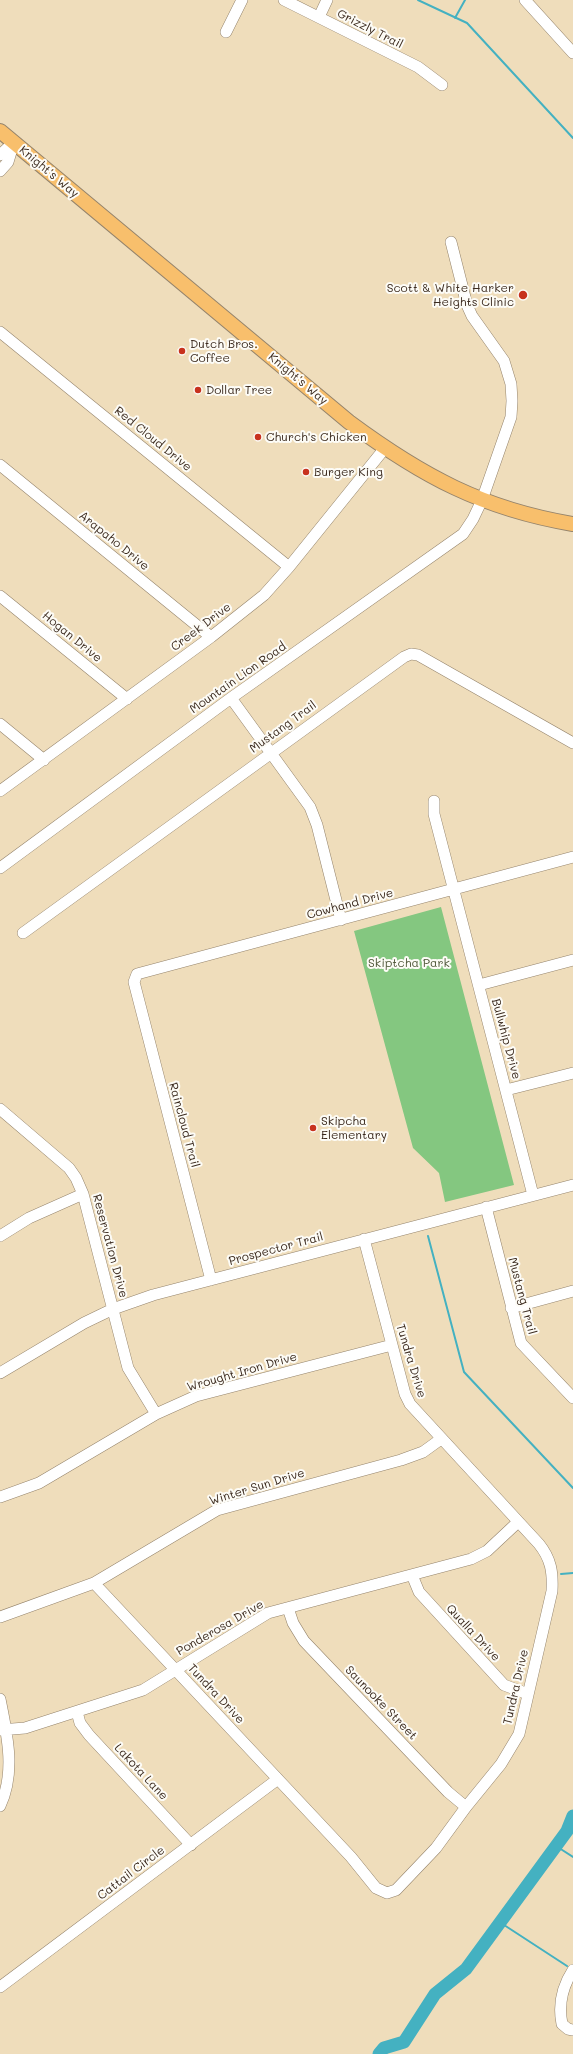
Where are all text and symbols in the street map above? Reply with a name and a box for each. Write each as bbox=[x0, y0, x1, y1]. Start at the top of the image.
street label: Grizzly Trail bbox=[335, 6, 405, 52]
street label: Knight's Way bbox=[16, 143, 82, 201]
place label: Scott & White Harker Heights Clinic bbox=[387, 281, 514, 309]
marker: Scott & White Harker Heights Clinic bbox=[517, 289, 529, 301]
place label: Dutch Bros. Coffee bbox=[190, 337, 258, 365]
marker: Dutch Bros. Coffee bbox=[177, 346, 187, 356]
street label: Knight's Way bbox=[265, 350, 331, 408]
place label: Dollar Tree bbox=[206, 383, 272, 397]
marker: Dollar Tree bbox=[193, 385, 203, 395]
street label: Red Cloud Drive bbox=[112, 404, 194, 474]
place label: Church's Chicken bbox=[266, 430, 367, 444]
marker: Church's Chicken bbox=[253, 432, 263, 442]
place label: Burger King bbox=[314, 465, 383, 479]
marker: Burger King bbox=[301, 467, 311, 477]
street label: Arapaho Drive bbox=[76, 508, 152, 574]
street label: Creek Drive bbox=[168, 600, 234, 654]
street label: Hogan Drive bbox=[39, 609, 105, 665]
street label: Mountain Lion Road bbox=[187, 639, 289, 717]
street label: Mustang Trail bbox=[247, 698, 319, 756]
street label: Cowhand Drive bbox=[305, 886, 395, 922]
park label: Skiptcha Park bbox=[368, 956, 450, 970]
street label: Bullwhip Drive bbox=[488, 997, 524, 1081]
street label: Raincloud Trail bbox=[166, 1081, 202, 1169]
place label: Skipcha Elementary bbox=[321, 1114, 387, 1142]
marker: Skipcha Elementary bbox=[308, 1123, 318, 1133]
street label: Reservation Drive bbox=[89, 1193, 131, 1299]
street label: Prospector Trail bbox=[227, 1229, 325, 1269]
street label: Mustang Trail bbox=[505, 1256, 539, 1336]
street label: Tundra Drive bbox=[393, 1322, 429, 1400]
street label: Wrought Iron Drive bbox=[185, 1349, 299, 1395]
street label: Winter Sun Drive bbox=[208, 1466, 306, 1508]
street label: Ponderosa Drive bbox=[174, 1597, 266, 1659]
street label: Qualla Drive bbox=[443, 1602, 503, 1664]
street label: Tundra Drive bbox=[500, 1648, 532, 1726]
street label: Tundra Drive bbox=[185, 1661, 247, 1727]
street label: Saunooke Street bbox=[342, 1663, 420, 1743]
street label: Lakota Lane bbox=[111, 1741, 171, 1803]
street label: Cattail Circle bbox=[95, 1843, 167, 1903]

